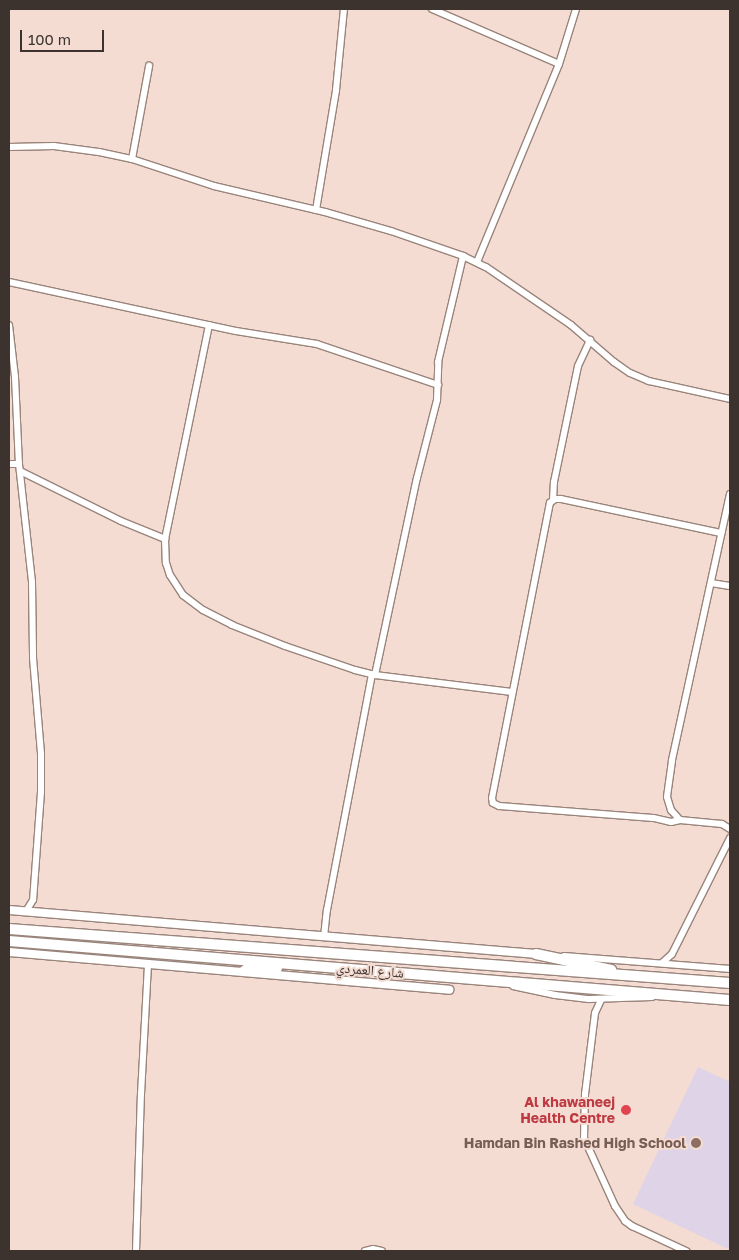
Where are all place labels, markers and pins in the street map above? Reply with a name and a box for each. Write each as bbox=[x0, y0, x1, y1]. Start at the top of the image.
place label: Al khawaneej Health Centre bbox=[520, 1094, 615, 1126]
marker: Al khawaneej Health Centre bbox=[619, 1103, 633, 1117]
place label: Hamdan Bin Rashed High School bbox=[464, 1135, 686, 1151]
marker: Hamdan Bin Rashed High School bbox=[690, 1137, 702, 1149]

